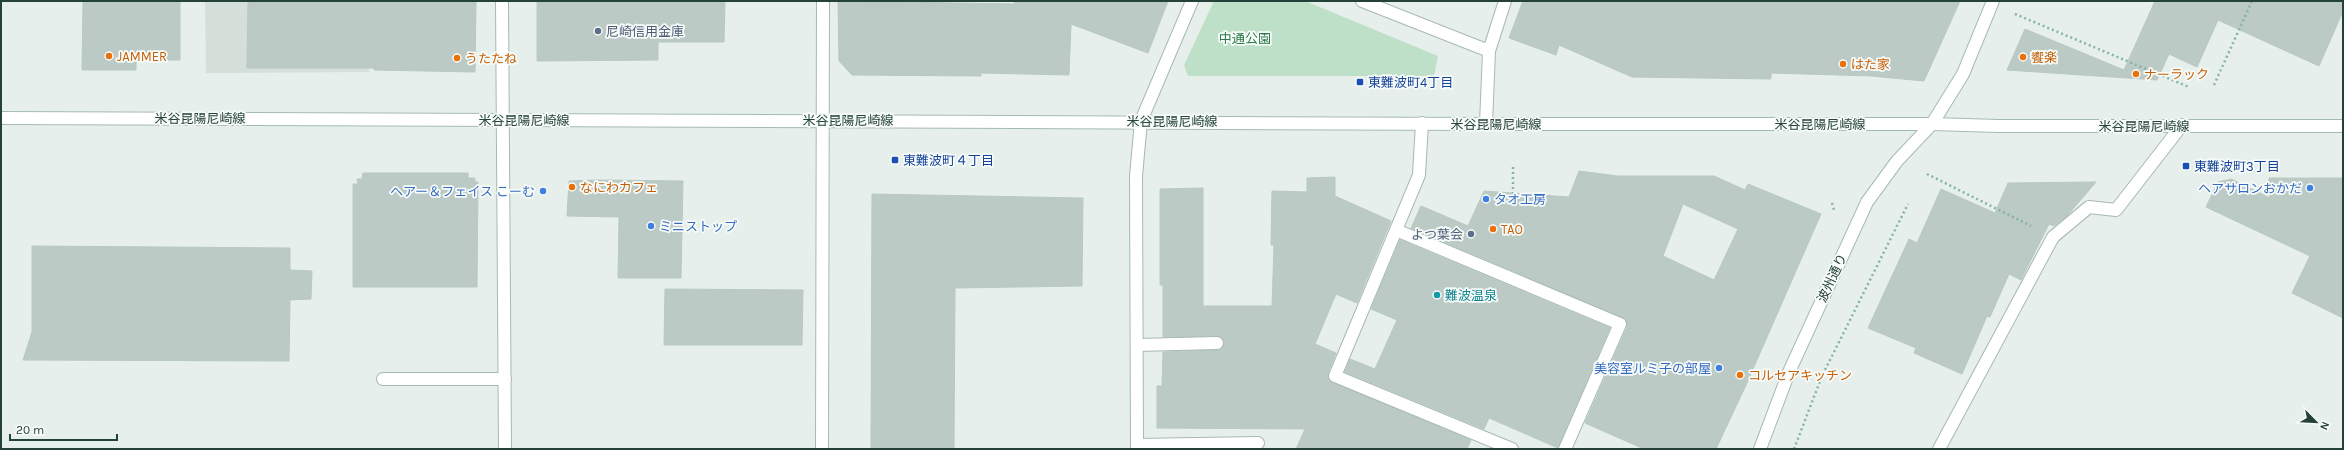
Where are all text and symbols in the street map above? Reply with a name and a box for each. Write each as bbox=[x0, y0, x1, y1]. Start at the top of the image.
place label: 尼崎信用金庫 bbox=[606, 24, 684, 39]
marker: 尼崎信用金庫 bbox=[593, 26, 603, 36]
park label: 中通公園 bbox=[1219, 31, 1271, 46]
place label: JAMMER bbox=[117, 49, 167, 64]
place label: 饗楽 bbox=[2031, 50, 2057, 65]
marker: JAMMER bbox=[104, 51, 114, 61]
place label: うたたね bbox=[465, 51, 517, 66]
marker: 饗楽 bbox=[2018, 52, 2028, 62]
marker: うたたね bbox=[452, 53, 462, 63]
place label: はた家 bbox=[1851, 57, 1890, 72]
marker: はた家 bbox=[1838, 59, 1848, 69]
place label: ナーラック bbox=[2144, 67, 2209, 82]
marker: ナーラック bbox=[2131, 69, 2141, 79]
place label: 東難波町4丁目 bbox=[1368, 75, 1453, 90]
marker: 東難波町4丁目 bbox=[1355, 77, 1365, 87]
street label: 米谷昆陽尼崎線 bbox=[154, 111, 246, 126]
street label: 米谷昆陽尼崎線 bbox=[478, 113, 570, 128]
street label: 米谷昆陽尼崎線 bbox=[802, 113, 894, 128]
street label: 米谷昆陽尼崎線 bbox=[1126, 114, 1218, 129]
street label: 米谷昆陽尼崎線 bbox=[1450, 117, 1542, 132]
street label: 米谷昆陽尼崎線 bbox=[1774, 117, 1866, 132]
street label: 米谷昆陽尼崎線 bbox=[2098, 119, 2190, 134]
place label: 東難波町４丁目 bbox=[903, 153, 994, 168]
marker: 東難波町４丁目 bbox=[890, 155, 900, 165]
place label: 東難波町3丁目 bbox=[2194, 159, 2280, 174]
marker: 東難波町3丁目 bbox=[2181, 161, 2191, 171]
place label: なにわカフェ bbox=[580, 180, 658, 195]
place label: ヘアサロンおかだ bbox=[2198, 181, 2302, 196]
marker: なにわカフェ bbox=[567, 182, 577, 192]
marker: ヘアサロンおかだ bbox=[2305, 183, 2315, 193]
place label: ヘアー＆フェイス こーむ bbox=[390, 184, 535, 199]
marker: ヘアー＆フェイス こーむ bbox=[538, 186, 548, 196]
place label: タオ工房 bbox=[1494, 192, 1546, 207]
marker: タオ工房 bbox=[1481, 194, 1491, 204]
place label: ミニストップ bbox=[659, 219, 737, 234]
marker: ミニストップ bbox=[646, 221, 656, 231]
place label: TAO bbox=[1501, 222, 1523, 237]
marker: TAO bbox=[1488, 224, 1498, 234]
place label: よつ葉会 bbox=[1411, 227, 1463, 242]
marker: よつ葉会 bbox=[1466, 229, 1476, 239]
street label: 波州通り bbox=[1814, 251, 1850, 305]
place label: 難波温泉 bbox=[1445, 288, 1497, 303]
marker: 難波温泉 bbox=[1432, 290, 1442, 300]
place label: 美容室ルミ子の部屋 bbox=[1594, 361, 1711, 376]
marker: 美容室ルミ子の部屋 bbox=[1714, 363, 1724, 373]
place label: コルセアキッチン bbox=[1748, 368, 1852, 383]
marker: コルセアキッチン bbox=[1735, 370, 1745, 380]
north arrow bbox=[2296, 402, 2336, 442]
scale bar bbox=[10, 416, 117, 442]
text: N bbox=[2317, 420, 2332, 432]
text: 20 m bbox=[16, 423, 44, 437]

